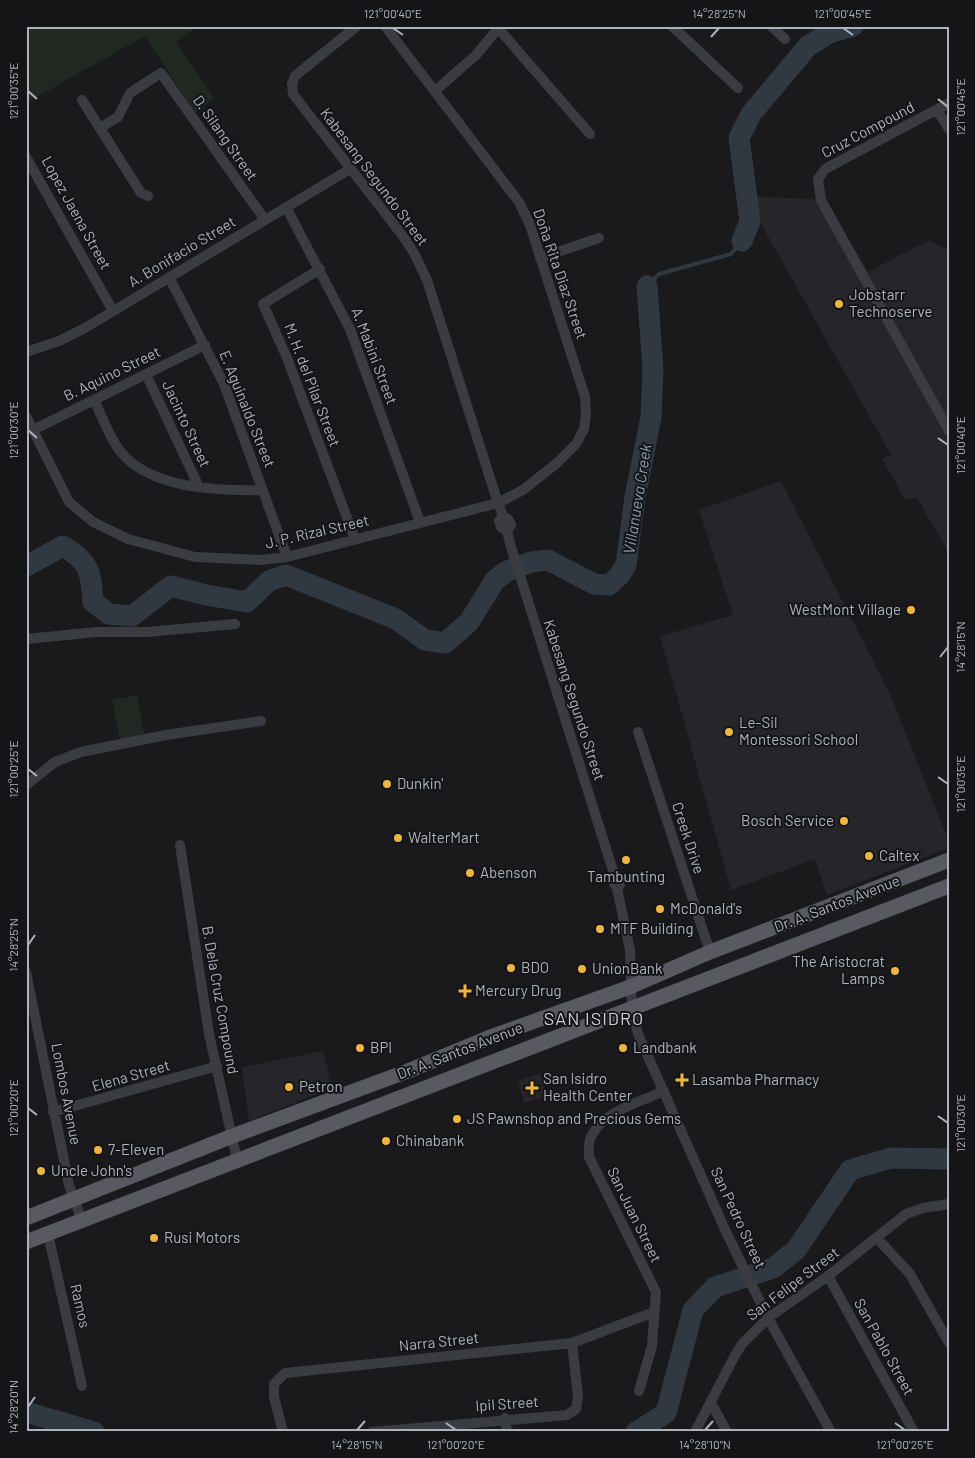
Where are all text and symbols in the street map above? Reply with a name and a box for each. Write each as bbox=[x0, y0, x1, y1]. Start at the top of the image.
text: 121°00'40"E bbox=[364, 6, 422, 20]
text: 14°28'25"N bbox=[692, 6, 746, 20]
text: 121°00'45"E bbox=[814, 6, 872, 20]
text: 121°00'35"E bbox=[6, 62, 20, 120]
text: 121°00'45"E bbox=[953, 78, 967, 136]
street label: D. Silang Street bbox=[190, 91, 262, 184]
street label: Cruz Compound bbox=[818, 97, 917, 161]
street label: Kabesang Segundo Street bbox=[317, 104, 433, 249]
street label: Lopez Jaena Street bbox=[38, 153, 115, 272]
street label: Doña Rita Diaz Street bbox=[530, 206, 592, 341]
street label: A. Bonifacio Street bbox=[124, 212, 239, 290]
place label: Jobstarr Technoserve bbox=[849, 285, 932, 320]
marker: Jobstarr Technoserve bbox=[833, 298, 845, 310]
street label: A. Mabini Street bbox=[348, 305, 402, 407]
street label: M. H. del Pilar Street bbox=[281, 320, 345, 449]
street label: B. Aquino Street bbox=[60, 342, 163, 404]
street label: E. Aguinaldo Street bbox=[216, 348, 280, 470]
street label: Jacinto Street bbox=[159, 377, 215, 470]
text: 121°00'30"E bbox=[6, 401, 20, 459]
text: 121°00'40"E bbox=[953, 416, 967, 474]
water label: Villanueva Creek bbox=[618, 442, 655, 555]
street label: J. P. Rizal Street bbox=[263, 510, 370, 552]
place label: WestMont Village bbox=[789, 600, 901, 618]
marker: WestMont Village bbox=[905, 604, 917, 616]
street label: Kabesang Segundo Street bbox=[540, 617, 609, 782]
text: 14°28'15"N bbox=[953, 621, 967, 673]
place label: Le-Sil Montessori School bbox=[739, 713, 858, 748]
marker: Le-Sil Montessori School bbox=[723, 726, 735, 738]
text: 121°00'25"E bbox=[6, 740, 20, 798]
text: 121°00'35"E bbox=[953, 755, 967, 813]
place label: Dunkin' bbox=[397, 774, 443, 792]
marker: Dunkin' bbox=[381, 778, 393, 790]
street label: Creek Drive bbox=[669, 800, 709, 876]
place label: Bosch Service bbox=[741, 811, 834, 829]
marker: Bosch Service bbox=[838, 815, 850, 827]
place label: WalterMart bbox=[408, 828, 480, 846]
marker: WalterMart bbox=[392, 832, 404, 844]
place label: Caltex bbox=[879, 846, 919, 864]
marker: Caltex bbox=[863, 850, 875, 862]
marker: Tambunting bbox=[620, 854, 632, 866]
place label: Abenson bbox=[480, 863, 537, 881]
marker: Abenson bbox=[464, 867, 476, 879]
place label: Tambunting bbox=[587, 867, 665, 885]
street label: Dr. A. Santos Avenue bbox=[771, 871, 902, 935]
place label: McDonald's bbox=[670, 899, 742, 917]
marker: McDonald's bbox=[654, 903, 666, 915]
text: 14°28'25"N bbox=[6, 918, 20, 972]
place label: MTF Building bbox=[610, 919, 693, 937]
marker: MTF Building bbox=[594, 923, 606, 935]
street label: B. Dela Cruz Compound bbox=[199, 924, 243, 1075]
place label: The Aristocrat Lamps bbox=[792, 952, 885, 987]
place label: BDO bbox=[521, 958, 549, 976]
place label: UnionBank bbox=[592, 959, 663, 977]
marker: BDO bbox=[505, 962, 517, 974]
marker: UnionBank bbox=[576, 963, 588, 975]
marker: The Aristocrat Lamps bbox=[889, 965, 901, 977]
place label: Mercury Drug bbox=[475, 981, 562, 999]
marker: Mercury Drug bbox=[459, 985, 471, 997]
district label: SAN ISIDRO bbox=[544, 1007, 644, 1029]
street label: Dr. A. Santos Avenue bbox=[394, 1018, 525, 1082]
place label: BPI bbox=[370, 1038, 392, 1056]
place label: Landbank bbox=[633, 1038, 697, 1056]
street label: Lombos Avenue bbox=[48, 1041, 86, 1146]
marker: BPI bbox=[354, 1042, 366, 1054]
marker: Landbank bbox=[617, 1042, 629, 1054]
street label: Elena Street bbox=[90, 1055, 172, 1095]
place label: San Isidro Health Center bbox=[543, 1069, 633, 1104]
place label: Lasamba Pharmacy bbox=[692, 1070, 819, 1088]
marker: Lasamba Pharmacy bbox=[676, 1074, 688, 1086]
place label: Petron bbox=[299, 1077, 343, 1095]
text: 121°00'20"E bbox=[6, 1079, 20, 1137]
marker: Petron bbox=[283, 1081, 295, 1093]
marker: San Isidro Health Center bbox=[525, 1081, 539, 1095]
text: 121°00'30"E bbox=[953, 1094, 967, 1152]
place label: JS Pawnshop and Precious Gems bbox=[467, 1109, 681, 1127]
marker: JS Pawnshop and Precious Gems bbox=[451, 1113, 463, 1125]
place label: Chinabank bbox=[396, 1131, 465, 1149]
marker: Chinabank bbox=[380, 1135, 392, 1147]
place label: 7-Eleven bbox=[108, 1140, 164, 1158]
marker: 7-Eleven bbox=[92, 1144, 104, 1156]
place label: Uncle John's bbox=[51, 1161, 132, 1179]
street label: San Juan Street bbox=[604, 1164, 666, 1265]
street label: San Pedro Street bbox=[708, 1164, 770, 1271]
marker: Uncle John's bbox=[35, 1165, 47, 1177]
place label: Rusi Motors bbox=[164, 1228, 240, 1246]
marker: Rusi Motors bbox=[148, 1232, 160, 1244]
street label: San Felipe Street bbox=[743, 1243, 842, 1324]
street label: Ramos bbox=[67, 1282, 95, 1330]
street label: San Pablo Street bbox=[851, 1295, 919, 1398]
street label: Narra Street bbox=[398, 1328, 480, 1354]
text: 14°28'20"N bbox=[6, 1380, 20, 1434]
street label: Ipil Street bbox=[475, 1392, 539, 1414]
text: 14°28'15"N bbox=[331, 1437, 383, 1451]
text: 121°00'20"E bbox=[427, 1437, 485, 1451]
text: 14°28'10"N bbox=[679, 1437, 731, 1451]
text: 121°00'25"E bbox=[876, 1437, 934, 1451]

